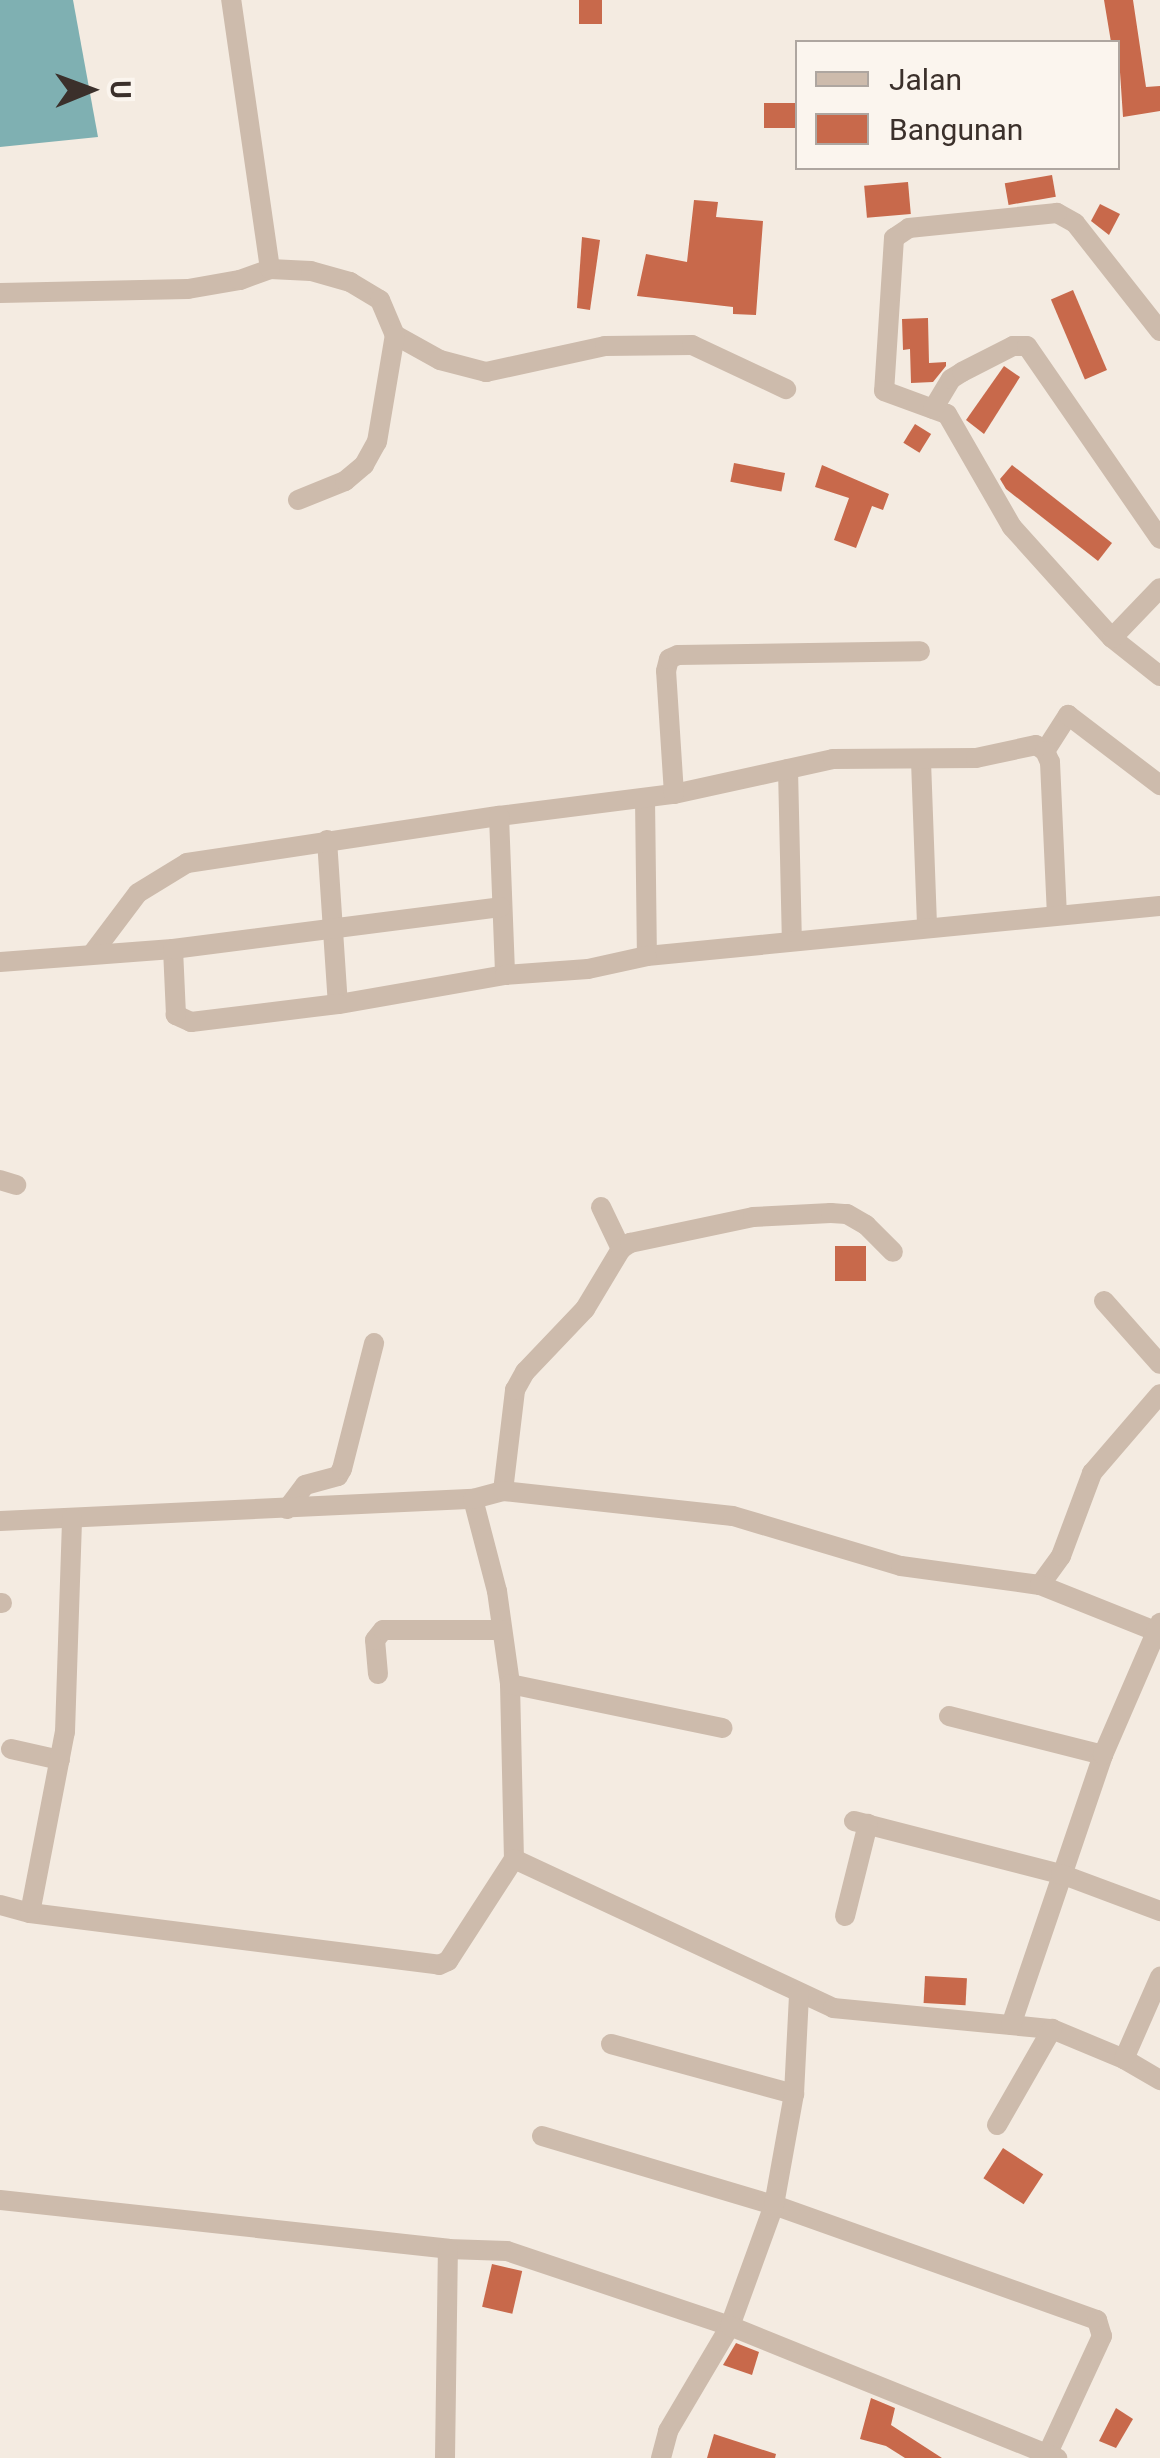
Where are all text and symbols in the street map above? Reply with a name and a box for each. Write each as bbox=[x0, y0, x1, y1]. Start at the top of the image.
north arrow bbox=[40, 40, 140, 140]
legend bbox=[795, 40, 1120, 170]
text: Jalan bbox=[889, 62, 962, 97]
text: U bbox=[104, 80, 137, 99]
text: Bangunan bbox=[889, 112, 1023, 147]

